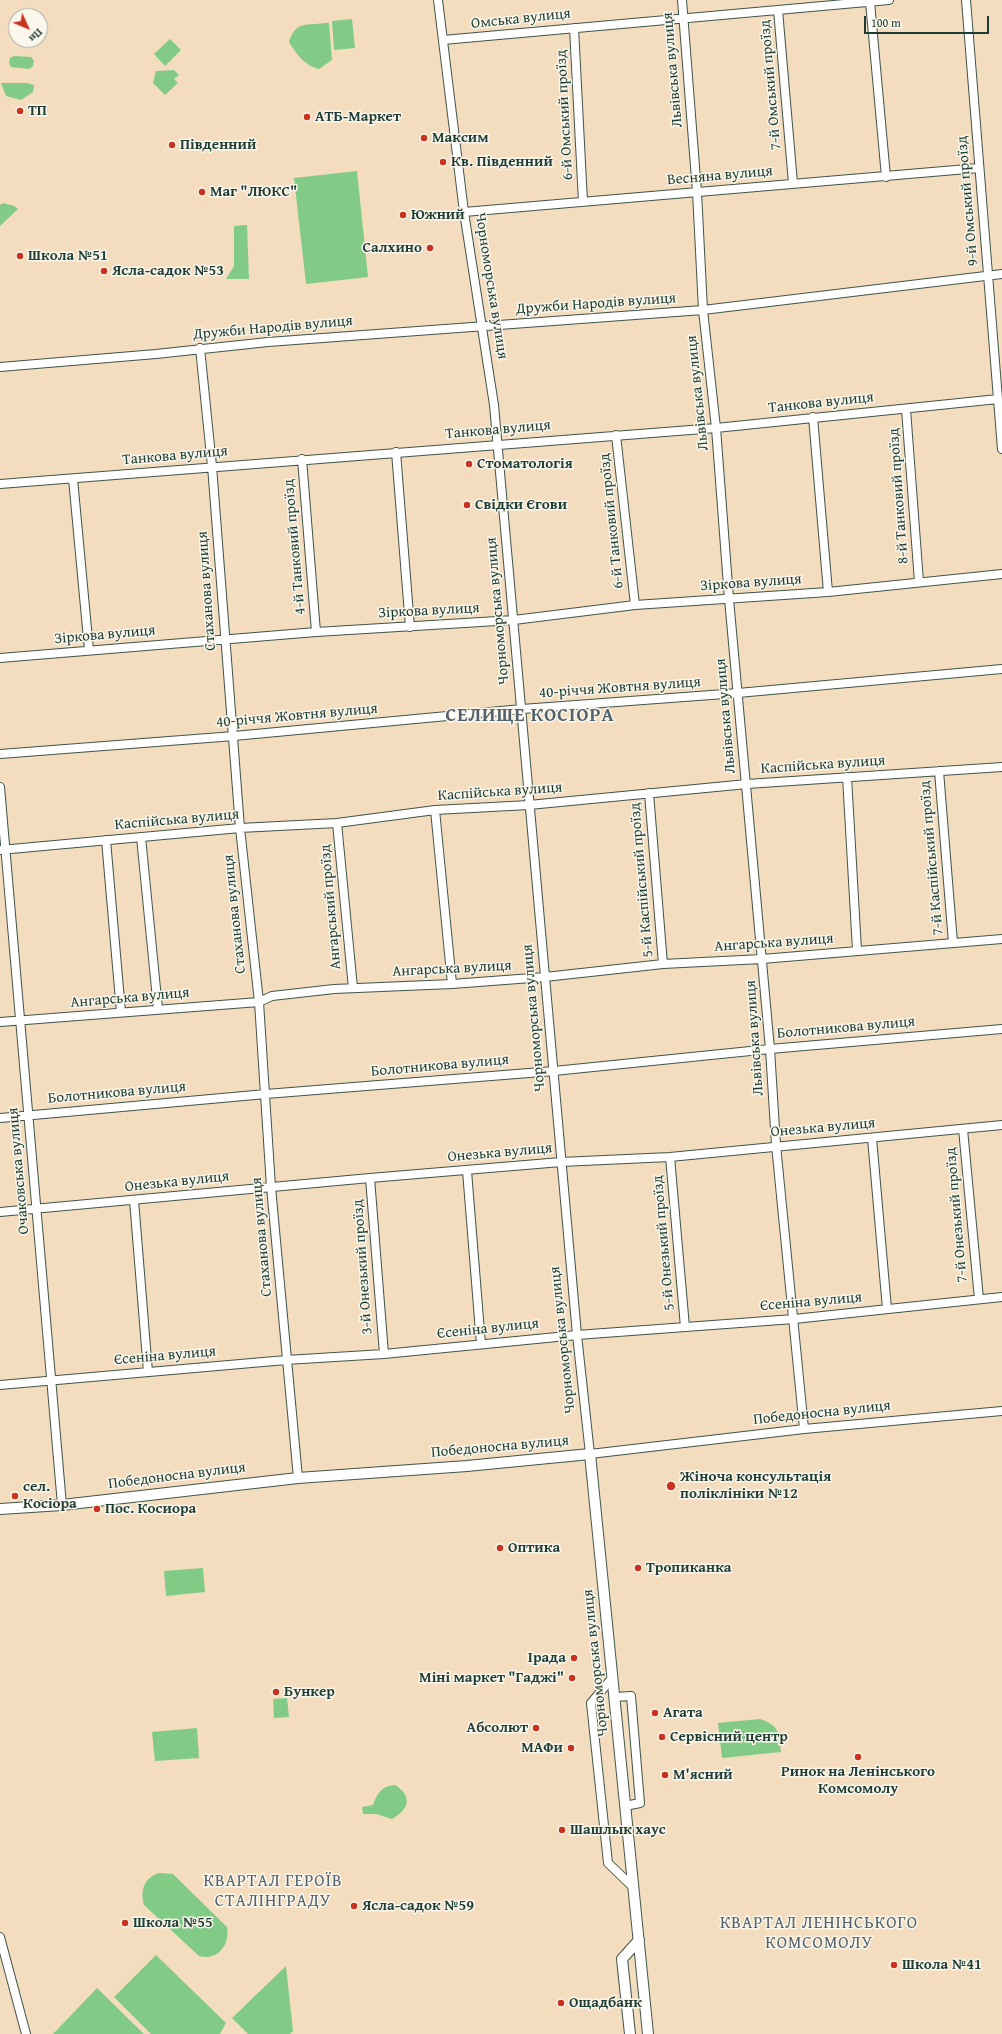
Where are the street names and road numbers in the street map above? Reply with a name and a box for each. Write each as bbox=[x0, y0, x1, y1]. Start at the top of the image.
street label: Омська вулиця bbox=[470, 5, 572, 33]
street label: Львівська вулиця bbox=[659, 12, 687, 128]
street label: 7-й Омський проїзд bbox=[756, 19, 786, 151]
street label: 6-й Омський проїзд bbox=[553, 49, 577, 181]
street label: 9-й Омський проїзд bbox=[953, 135, 983, 267]
street label: Весняна вулиця bbox=[666, 162, 774, 190]
street label: Чорноморська вулиця bbox=[471, 211, 511, 361]
street label: Дружби Народів вулиця bbox=[515, 289, 677, 319]
street label: Дружби Народів вулиця bbox=[192, 312, 354, 344]
street label: Львівська вулиця bbox=[683, 335, 713, 451]
street label: Танкова вулиця bbox=[767, 389, 875, 417]
street label: Танкова вулиця bbox=[445, 416, 551, 444]
street label: 8-й Танковий проїзд bbox=[885, 427, 913, 565]
street label: Танкова вулиця bbox=[122, 442, 228, 470]
street label: 6-й Танковий проїзд bbox=[596, 452, 628, 590]
street label: 4-й Танковий проїзд bbox=[280, 478, 310, 616]
street label: Стаханова вулиця bbox=[194, 531, 220, 651]
street label: Чорноморська вулиця bbox=[483, 536, 513, 686]
street label: Зіркова вулиця bbox=[700, 570, 802, 596]
street label: Зіркова вулиця bbox=[378, 599, 480, 623]
street label: Зіркова вулиця bbox=[54, 622, 156, 648]
street label: Львівська вулиця bbox=[712, 658, 740, 774]
street label: 40-річчя Жовтня вулиця bbox=[538, 673, 702, 703]
street label: 40-річчя Жовтня вулиця bbox=[215, 700, 379, 732]
street label: Каспійська вулиця bbox=[760, 752, 886, 778]
street label: Каспійська вулиця bbox=[437, 779, 563, 805]
street label: 7-й Каспійський проїзд bbox=[916, 780, 948, 936]
street label: 5-й Каспійський проїзд bbox=[626, 802, 658, 958]
street label: Каспійська вулиця bbox=[114, 806, 240, 834]
street label: Ангарський проїзд bbox=[317, 844, 345, 970]
street label: Стаханова вулиця bbox=[220, 854, 250, 974]
street label: Ангарська вулиця bbox=[714, 930, 834, 956]
street label: Чорноморська вулиця bbox=[519, 943, 549, 1093]
street label: Ангарська вулиця bbox=[392, 957, 512, 981]
street label: Львівська вулиця bbox=[742, 980, 768, 1096]
street label: Ангарська вулиця bbox=[70, 984, 190, 1012]
street label: Болотникова вулиця bbox=[776, 1013, 916, 1043]
street label: Болотникова вулиця bbox=[370, 1051, 510, 1081]
street label: Болотникова вулиця bbox=[47, 1078, 187, 1108]
street label: Очаковська вулиця bbox=[4, 1107, 34, 1235]
street label: Онезька вулиця bbox=[770, 1114, 876, 1142]
street label: Онезька вулиця bbox=[447, 1139, 553, 1167]
street label: 7-й Онезький проїзд bbox=[942, 1147, 972, 1283]
street label: Онезька вулиця bbox=[124, 1168, 230, 1196]
street label: 5-й Онезький проїзд bbox=[649, 1175, 679, 1311]
street label: Стаханова вулиця bbox=[248, 1177, 276, 1297]
street label: 3-й Онезький проїзд bbox=[349, 1199, 377, 1335]
street label: Чорноморська вулиця bbox=[546, 1265, 580, 1415]
street label: Єсеніна вулиця bbox=[759, 1289, 863, 1315]
street label: Єсеніна вулиця bbox=[436, 1315, 540, 1343]
street label: Єсеніна вулиця bbox=[113, 1343, 217, 1369]
street label: Победоносна вулиця bbox=[752, 1397, 892, 1429]
street label: Победоносна вулиця bbox=[430, 1432, 570, 1462]
street label: Победоносна вулиця bbox=[107, 1459, 247, 1493]
street label: Чорноморська вулиця bbox=[579, 1588, 613, 1738]

